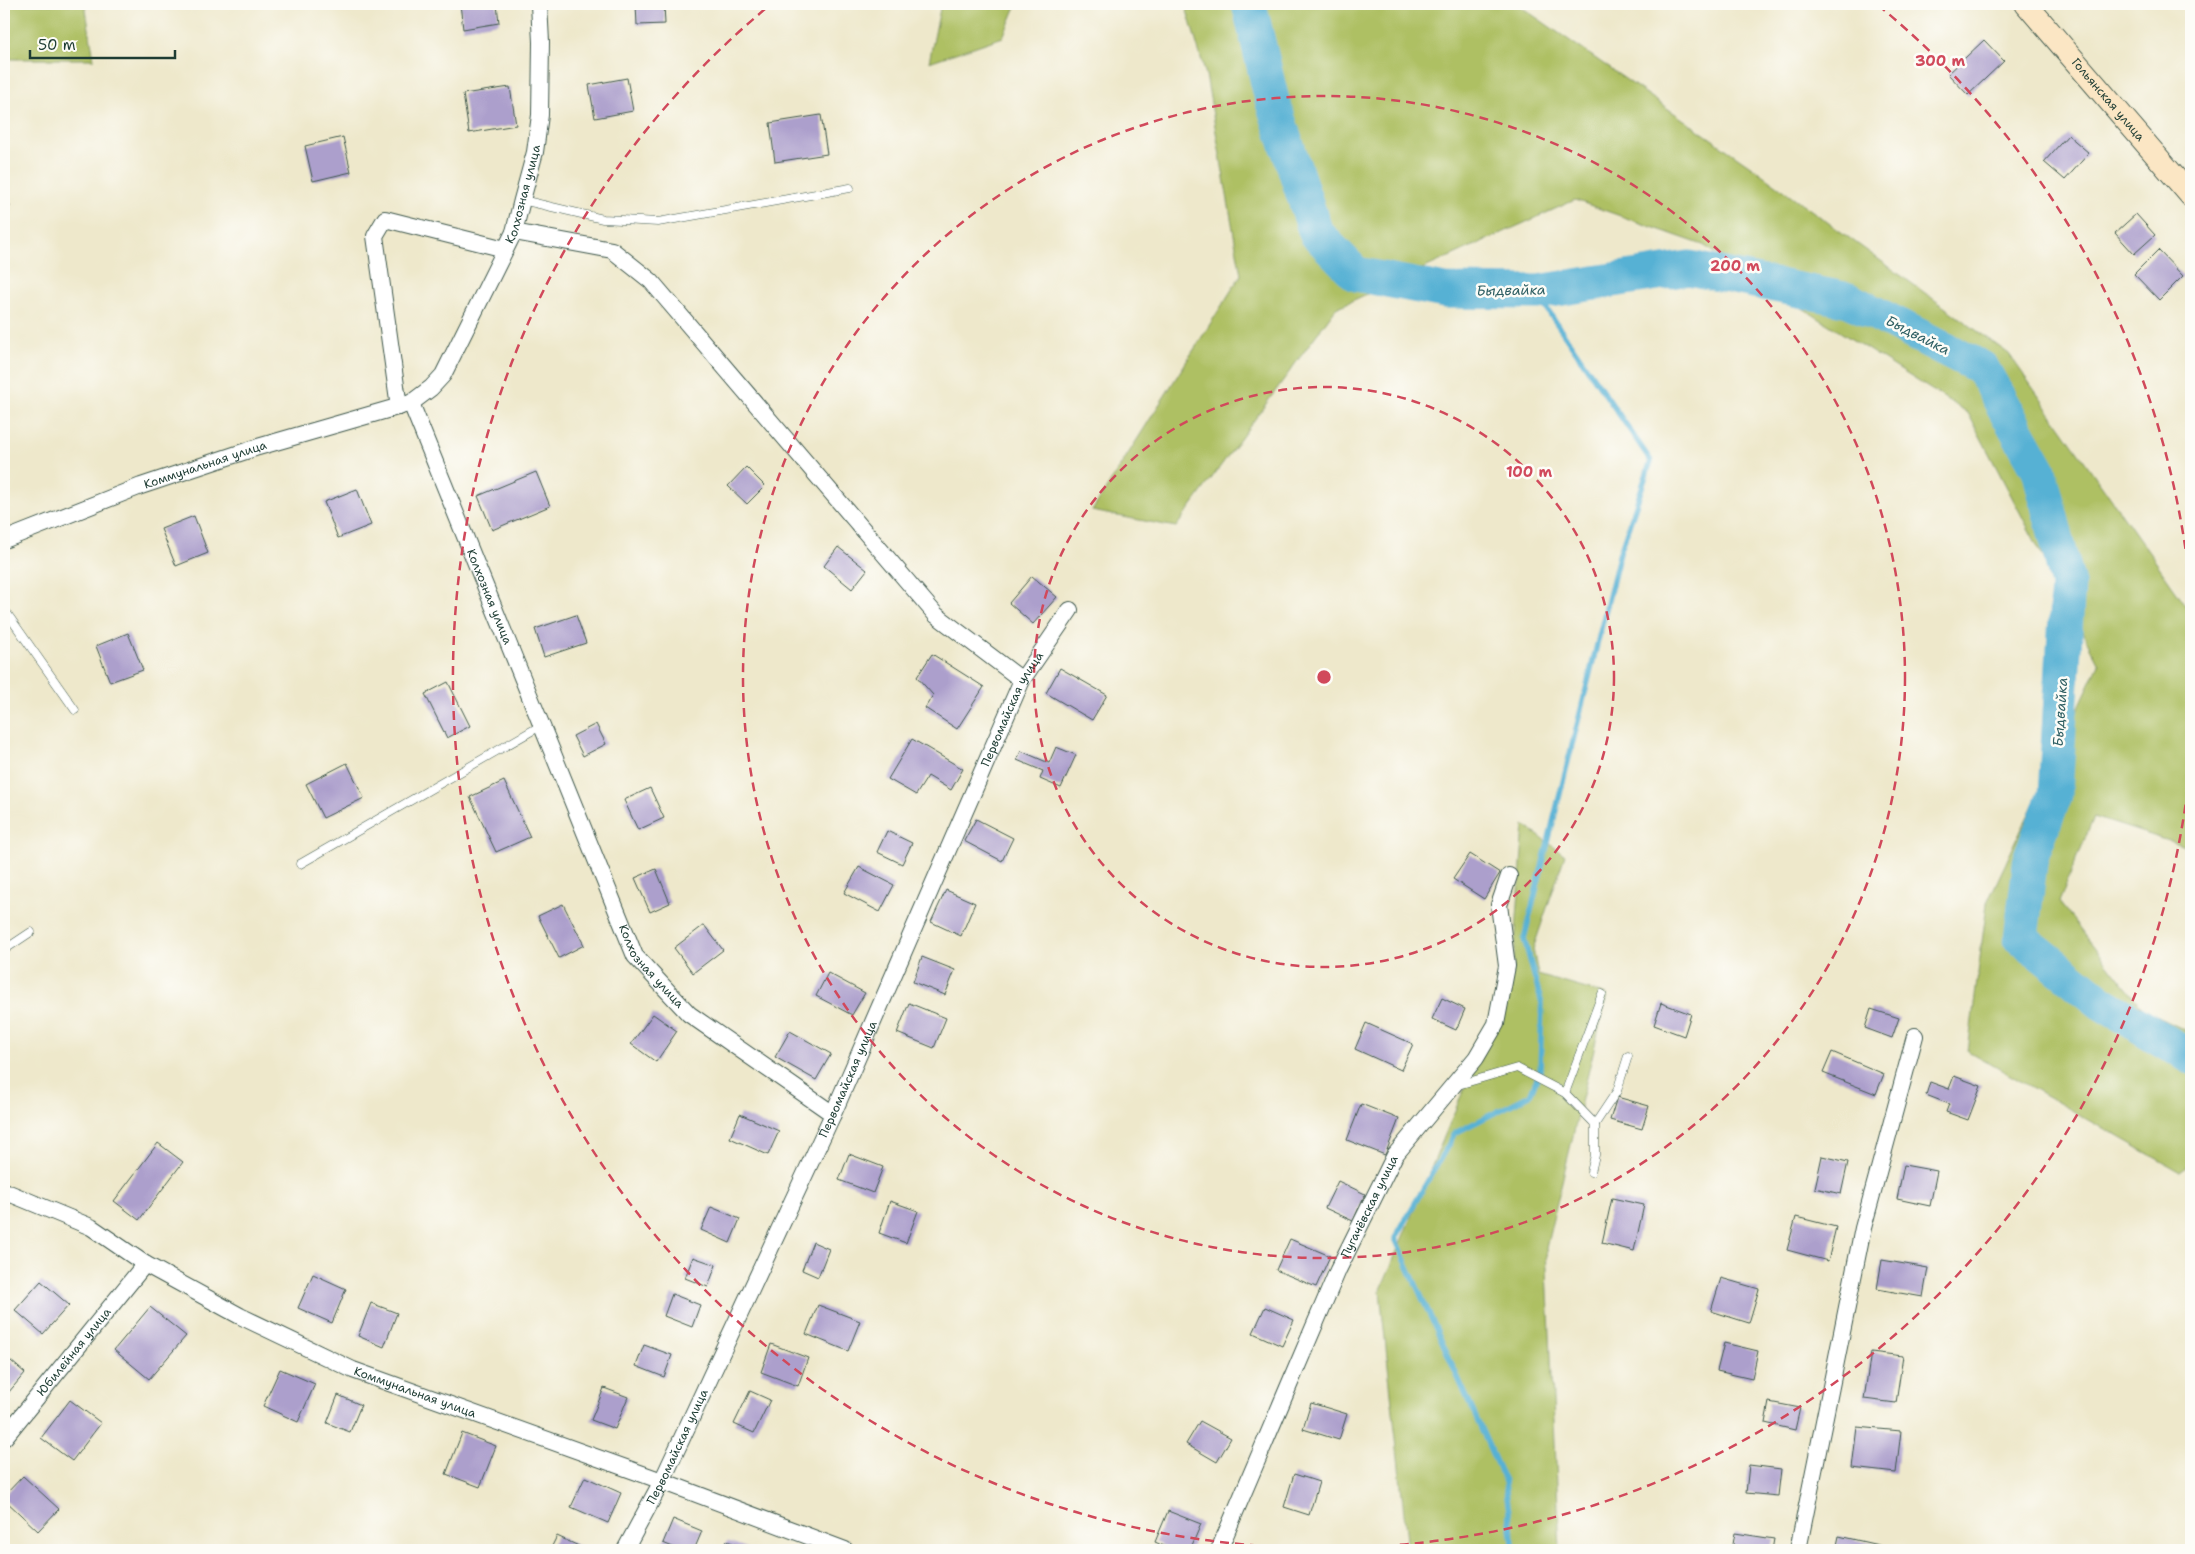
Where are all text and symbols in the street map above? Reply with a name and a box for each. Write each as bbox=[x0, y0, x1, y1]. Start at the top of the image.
scale bar bbox=[30, 28, 175, 60]
text: 50 m bbox=[38, 35, 76, 55]
text: 300 m bbox=[1915, 51, 1965, 71]
street label: Гольянская улица bbox=[2068, 55, 2149, 145]
street label: Колхозная улица bbox=[501, 143, 544, 246]
text: 200 m bbox=[1710, 256, 1760, 276]
water label: Быдвайка bbox=[1476, 280, 1546, 300]
water label: Быдвайка bbox=[1883, 311, 1953, 359]
street label: Коммунальная улица bbox=[142, 437, 269, 493]
text: 100 m bbox=[1506, 462, 1552, 482]
street label: Колхозная улица bbox=[463, 547, 516, 647]
street label: Первомайская улица bbox=[977, 648, 1047, 769]
centre of rings bbox=[1315, 668, 1333, 686]
water label: Быдвайка bbox=[2049, 677, 2071, 747]
street label: Колхозная улица bbox=[615, 922, 688, 1012]
street label: Первомайская улица bbox=[815, 1018, 881, 1140]
street label: Пугачёвская улица bbox=[1337, 1152, 1402, 1261]
street label: Юбилейная улица bbox=[33, 1304, 115, 1399]
street label: Коммунальная улица bbox=[352, 1363, 479, 1422]
street label: Первомайская улица bbox=[643, 1386, 712, 1507]

